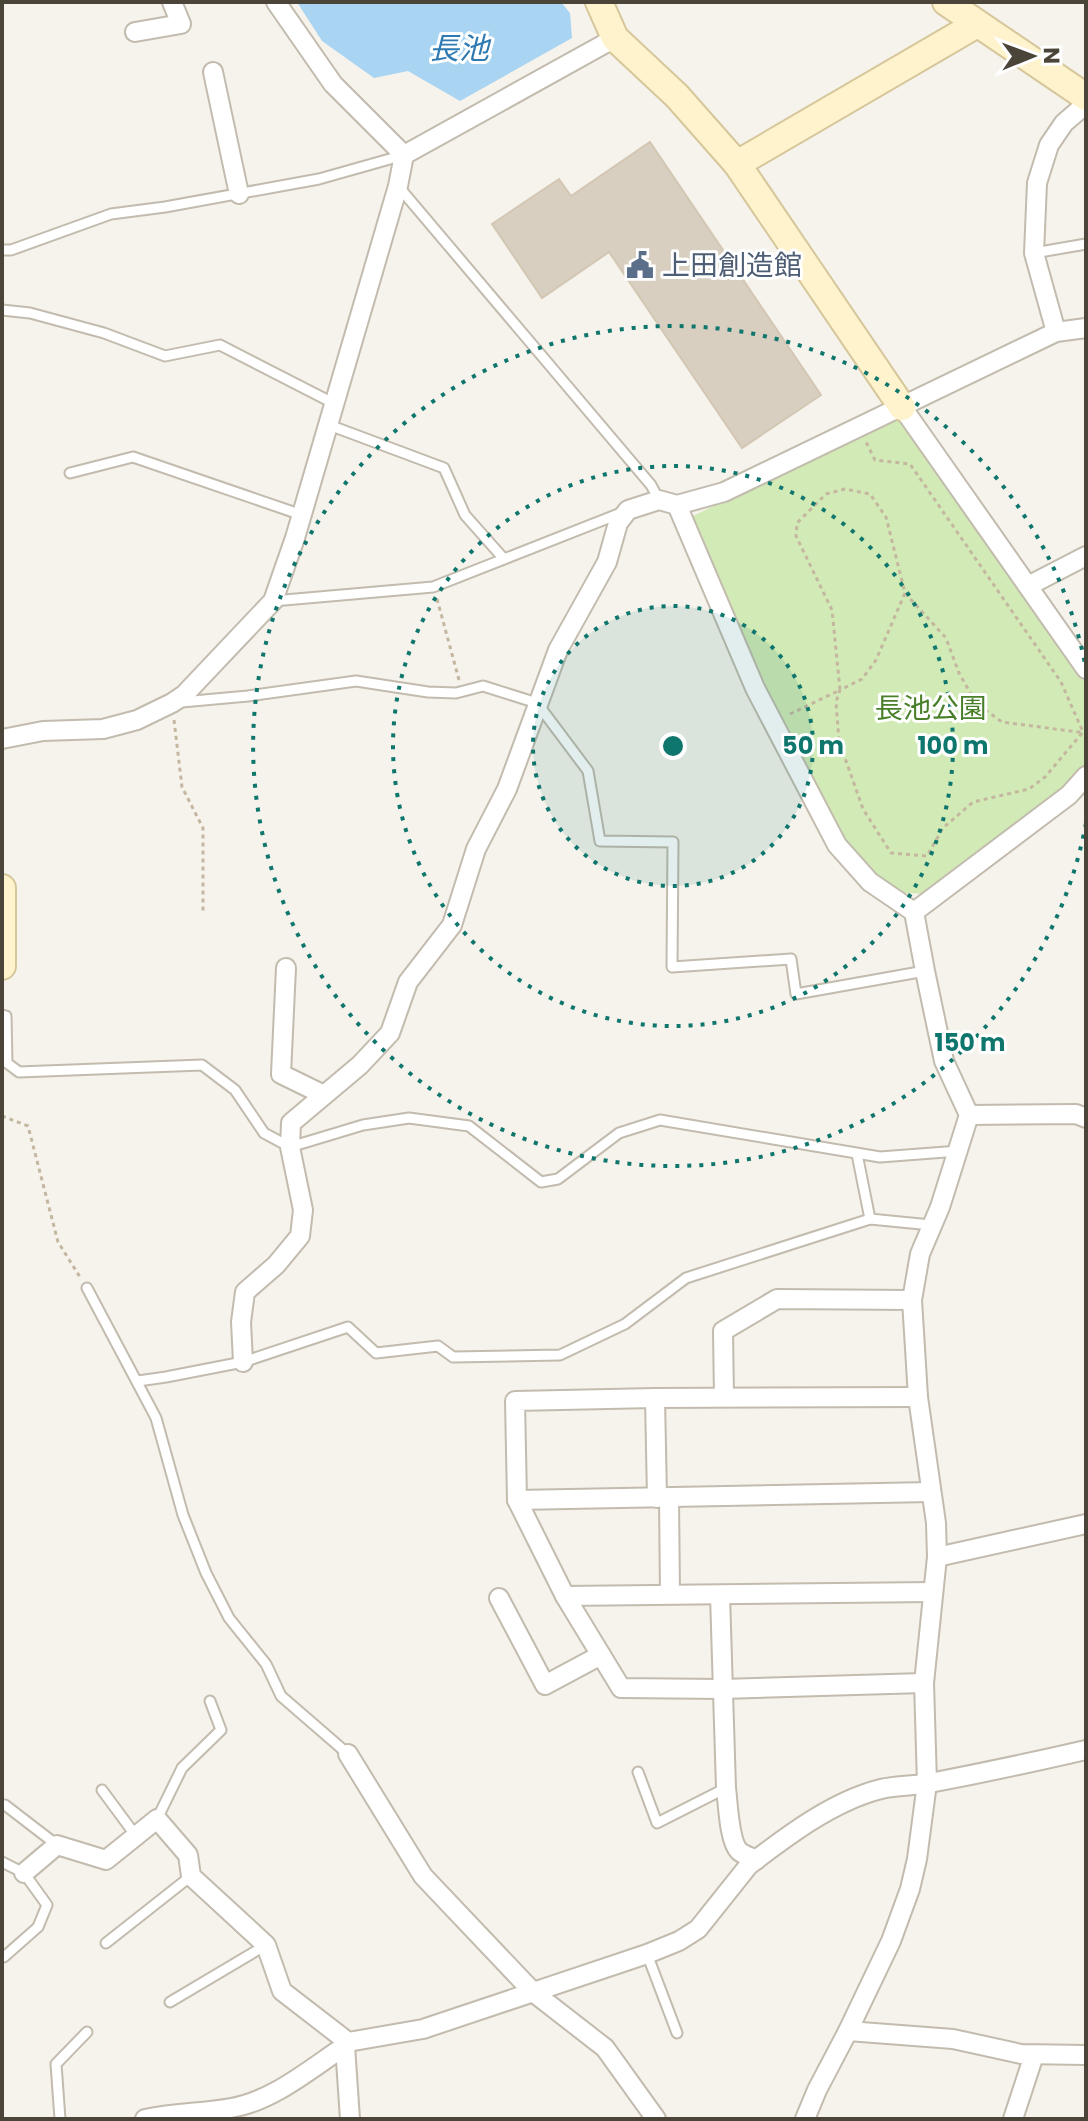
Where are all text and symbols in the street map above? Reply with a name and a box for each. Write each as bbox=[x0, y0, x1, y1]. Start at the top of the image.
north arrow bbox=[992, 16, 1072, 96]
water label: 長池 bbox=[429, 27, 492, 70]
text: N bbox=[1036, 47, 1067, 64]
place label: 上田創造館 bbox=[662, 246, 802, 285]
public building icon: 上田創造館 bbox=[625, 250, 655, 280]
park label: 長池公園 bbox=[875, 689, 987, 728]
text: 50 m bbox=[782, 729, 844, 762]
text: 100 m bbox=[918, 729, 988, 762]
centre of rings bbox=[659, 732, 687, 760]
text: 150 m bbox=[935, 1026, 1005, 1059]

